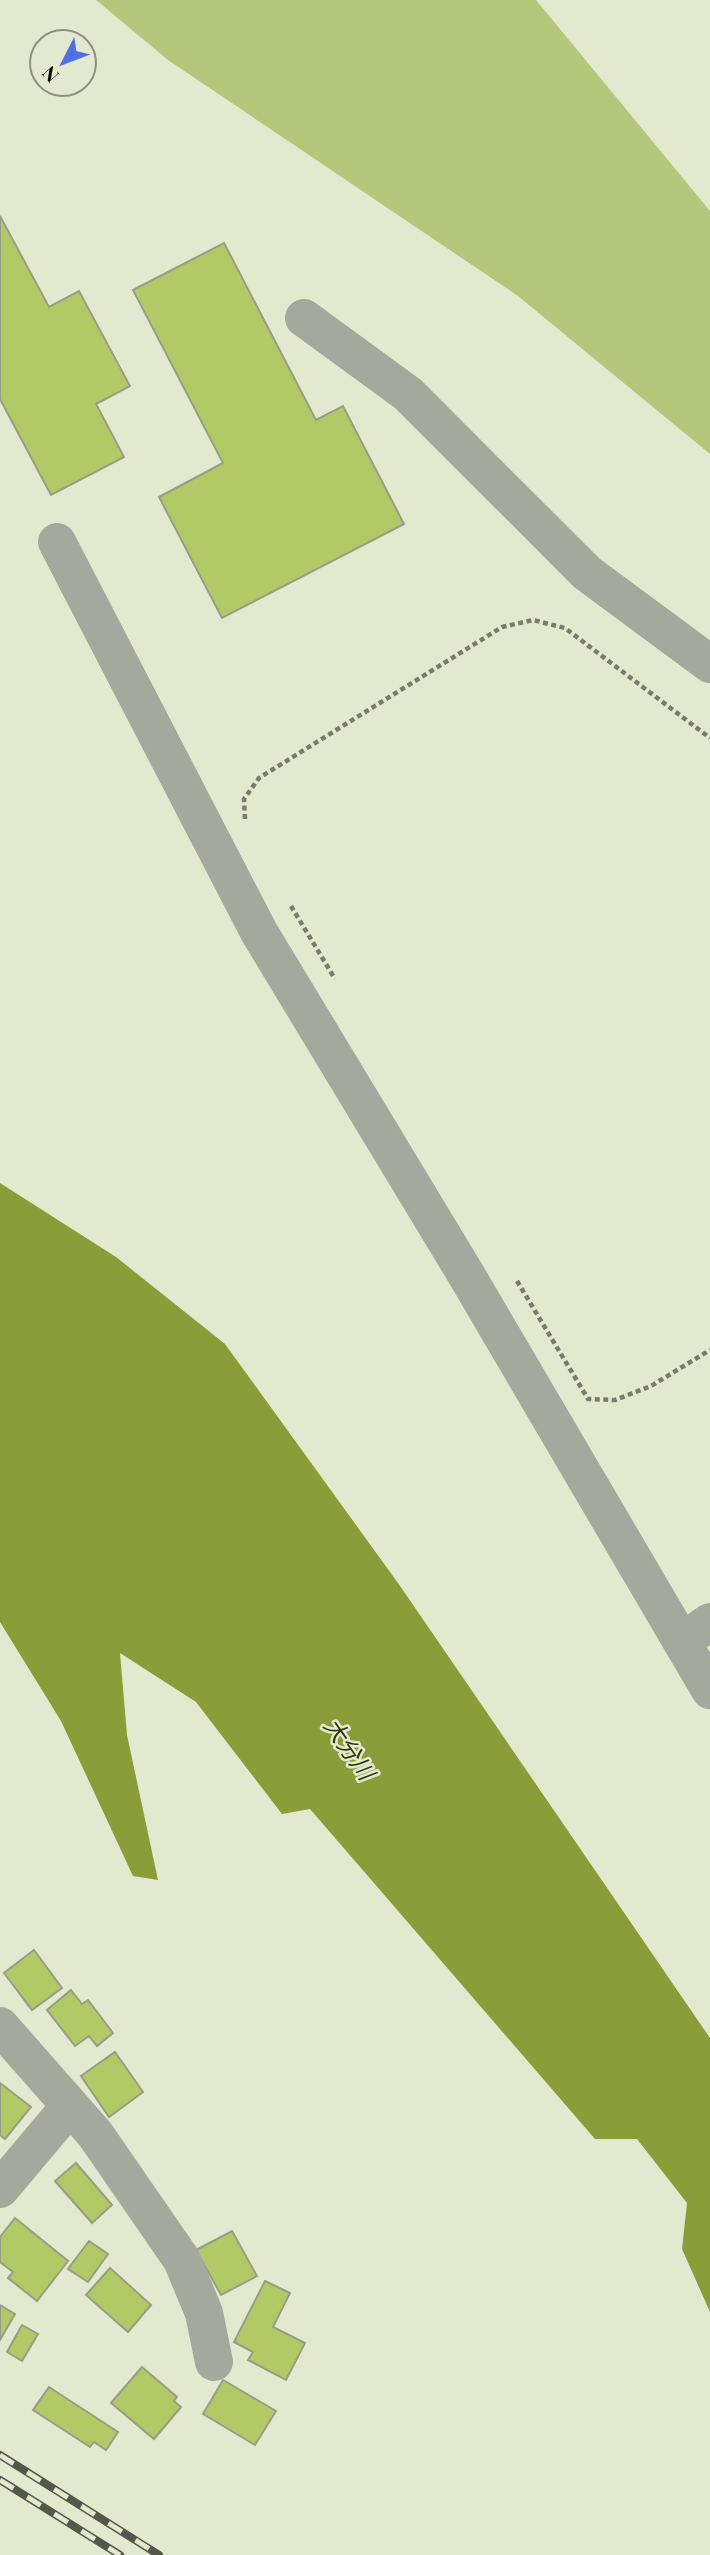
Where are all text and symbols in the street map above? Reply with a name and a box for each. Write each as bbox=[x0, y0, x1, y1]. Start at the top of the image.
north arrow bbox=[28, 28, 98, 98]
text: N bbox=[35, 61, 64, 89]
water label: 大分川 bbox=[318, 1711, 384, 1788]

